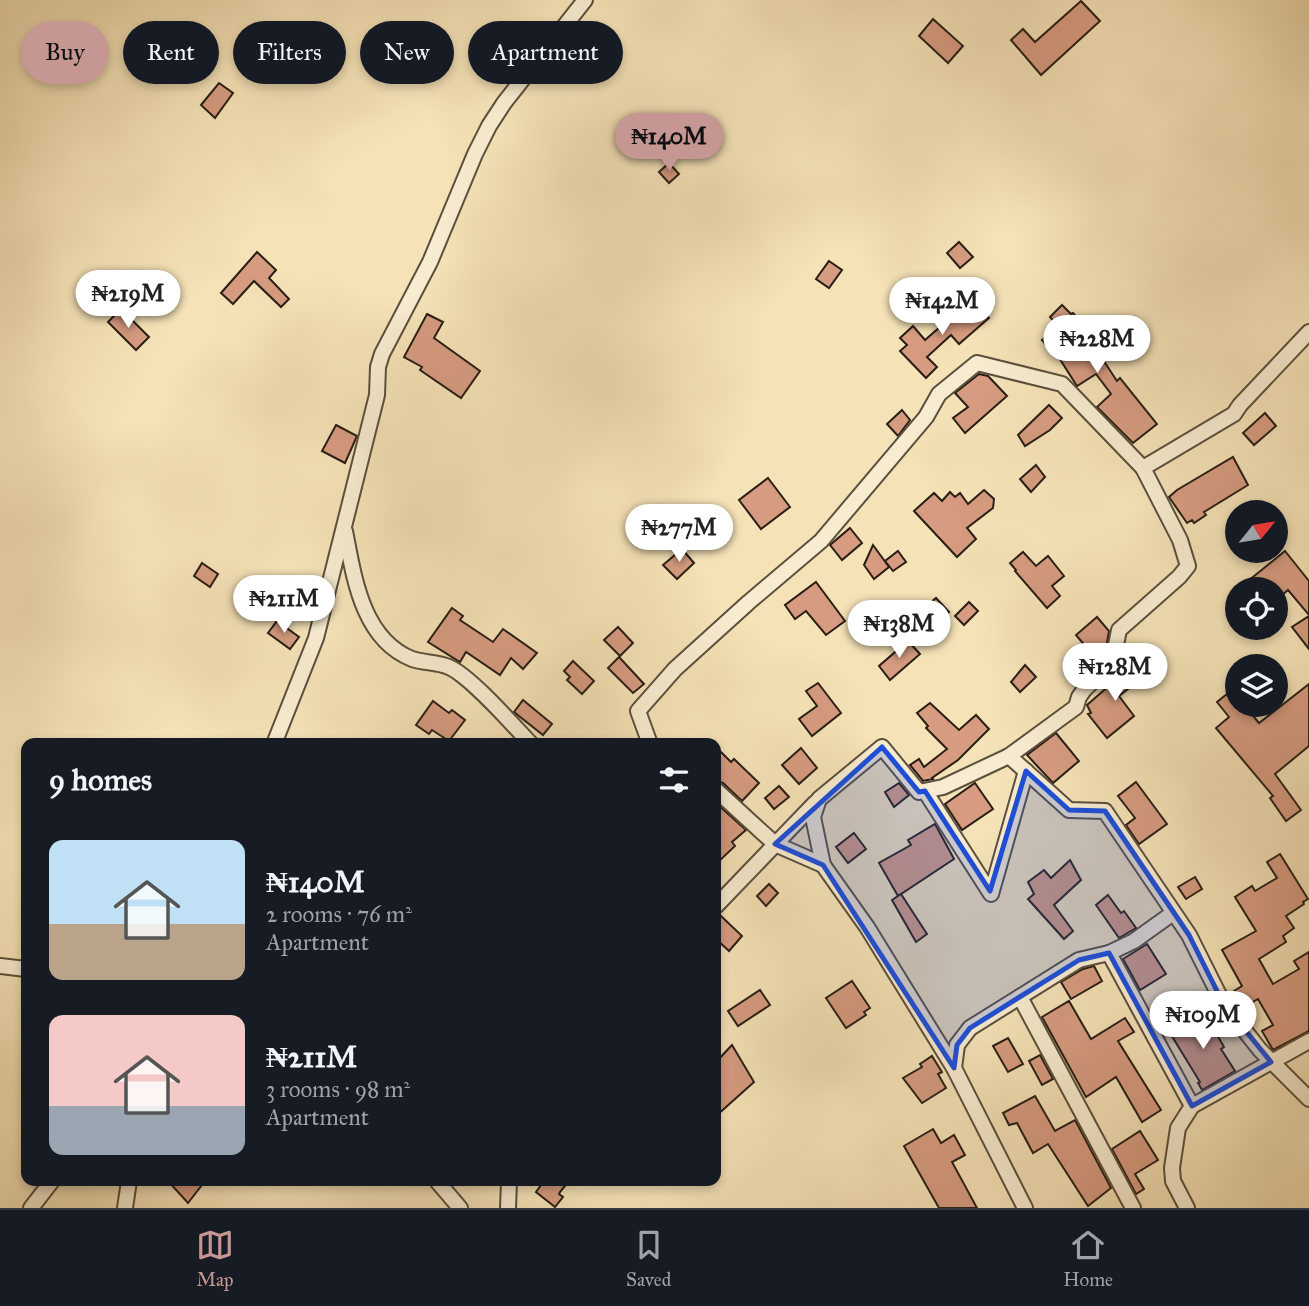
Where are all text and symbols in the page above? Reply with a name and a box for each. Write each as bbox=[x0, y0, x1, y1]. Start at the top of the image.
chip: Buy bbox=[21, 21, 109, 84]
chip: Rent bbox=[123, 21, 219, 84]
chip: Filters bbox=[233, 21, 346, 84]
chip: New bbox=[360, 21, 454, 84]
chip: Apartment bbox=[468, 21, 623, 84]
pin: ₦140M bbox=[620, 114, 718, 173]
text: ₦140M bbox=[631, 122, 707, 150]
pin: ₦219M bbox=[79, 270, 177, 330]
pin: ₦142M bbox=[893, 278, 991, 337]
text: ₦219M bbox=[92, 279, 164, 307]
text: ₦142M bbox=[905, 286, 979, 314]
pin: ₦228M bbox=[1048, 316, 1146, 375]
text: ₦228M bbox=[1059, 324, 1135, 352]
north arrow bbox=[1225, 500, 1288, 564]
map controls bbox=[1225, 500, 1288, 717]
pin: ₦277M bbox=[630, 504, 728, 564]
text: ₦277M bbox=[641, 513, 717, 541]
pin: ₦211M bbox=[235, 576, 333, 635]
button: locate bbox=[1225, 577, 1288, 640]
text: ₦211M bbox=[249, 584, 319, 612]
pin: ₦138M bbox=[850, 600, 948, 660]
text: ₦138M bbox=[864, 609, 934, 637]
pin: ₦128M bbox=[1066, 644, 1164, 703]
text: ₦128M bbox=[1079, 652, 1151, 680]
button: layers bbox=[1225, 654, 1288, 717]
icon: filters bbox=[655, 761, 693, 799]
text: 9 homes bbox=[49, 762, 152, 798]
text: ₦140M bbox=[266, 864, 365, 900]
icon: home bbox=[105, 868, 189, 952]
text: 2 rooms · 76 m² bbox=[266, 900, 412, 928]
text: Apartment bbox=[266, 928, 369, 956]
pin: ₦109M bbox=[1154, 992, 1252, 1051]
text: ₦109M bbox=[1165, 1000, 1241, 1028]
text: ₦211M bbox=[266, 1039, 357, 1075]
icon: home bbox=[105, 1043, 189, 1127]
text: 3 rooms · 98 m² bbox=[266, 1075, 410, 1103]
text: Apartment bbox=[266, 1103, 369, 1131]
tab: Map bbox=[196, 1226, 234, 1291]
tab: Saved bbox=[626, 1226, 671, 1291]
tab: Home bbox=[1063, 1226, 1113, 1291]

